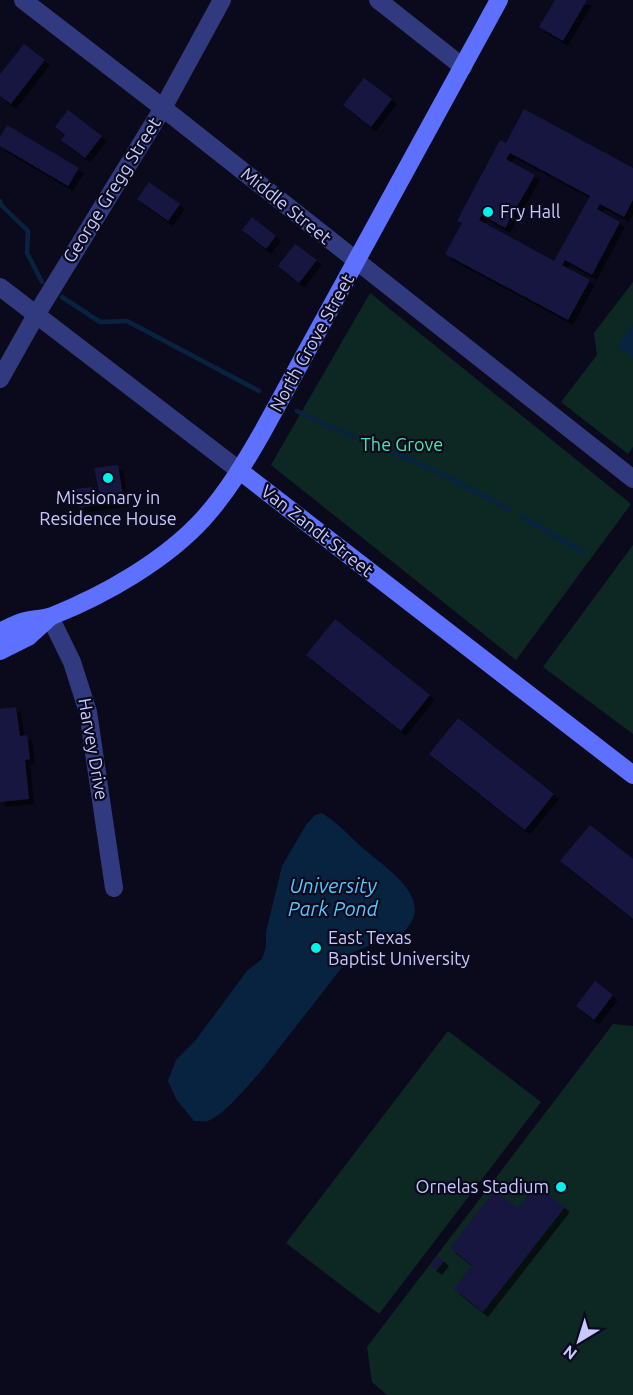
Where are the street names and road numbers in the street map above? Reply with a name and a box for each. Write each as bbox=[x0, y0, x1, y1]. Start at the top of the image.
street label: George Gregg Street bbox=[58, 113, 164, 266]
street label: Middle Street bbox=[238, 163, 336, 248]
street label: North Grove Street bbox=[265, 270, 357, 415]
street label: Van Zandt Street bbox=[258, 480, 378, 580]
street label: Harvey Drive bbox=[75, 696, 113, 801]

